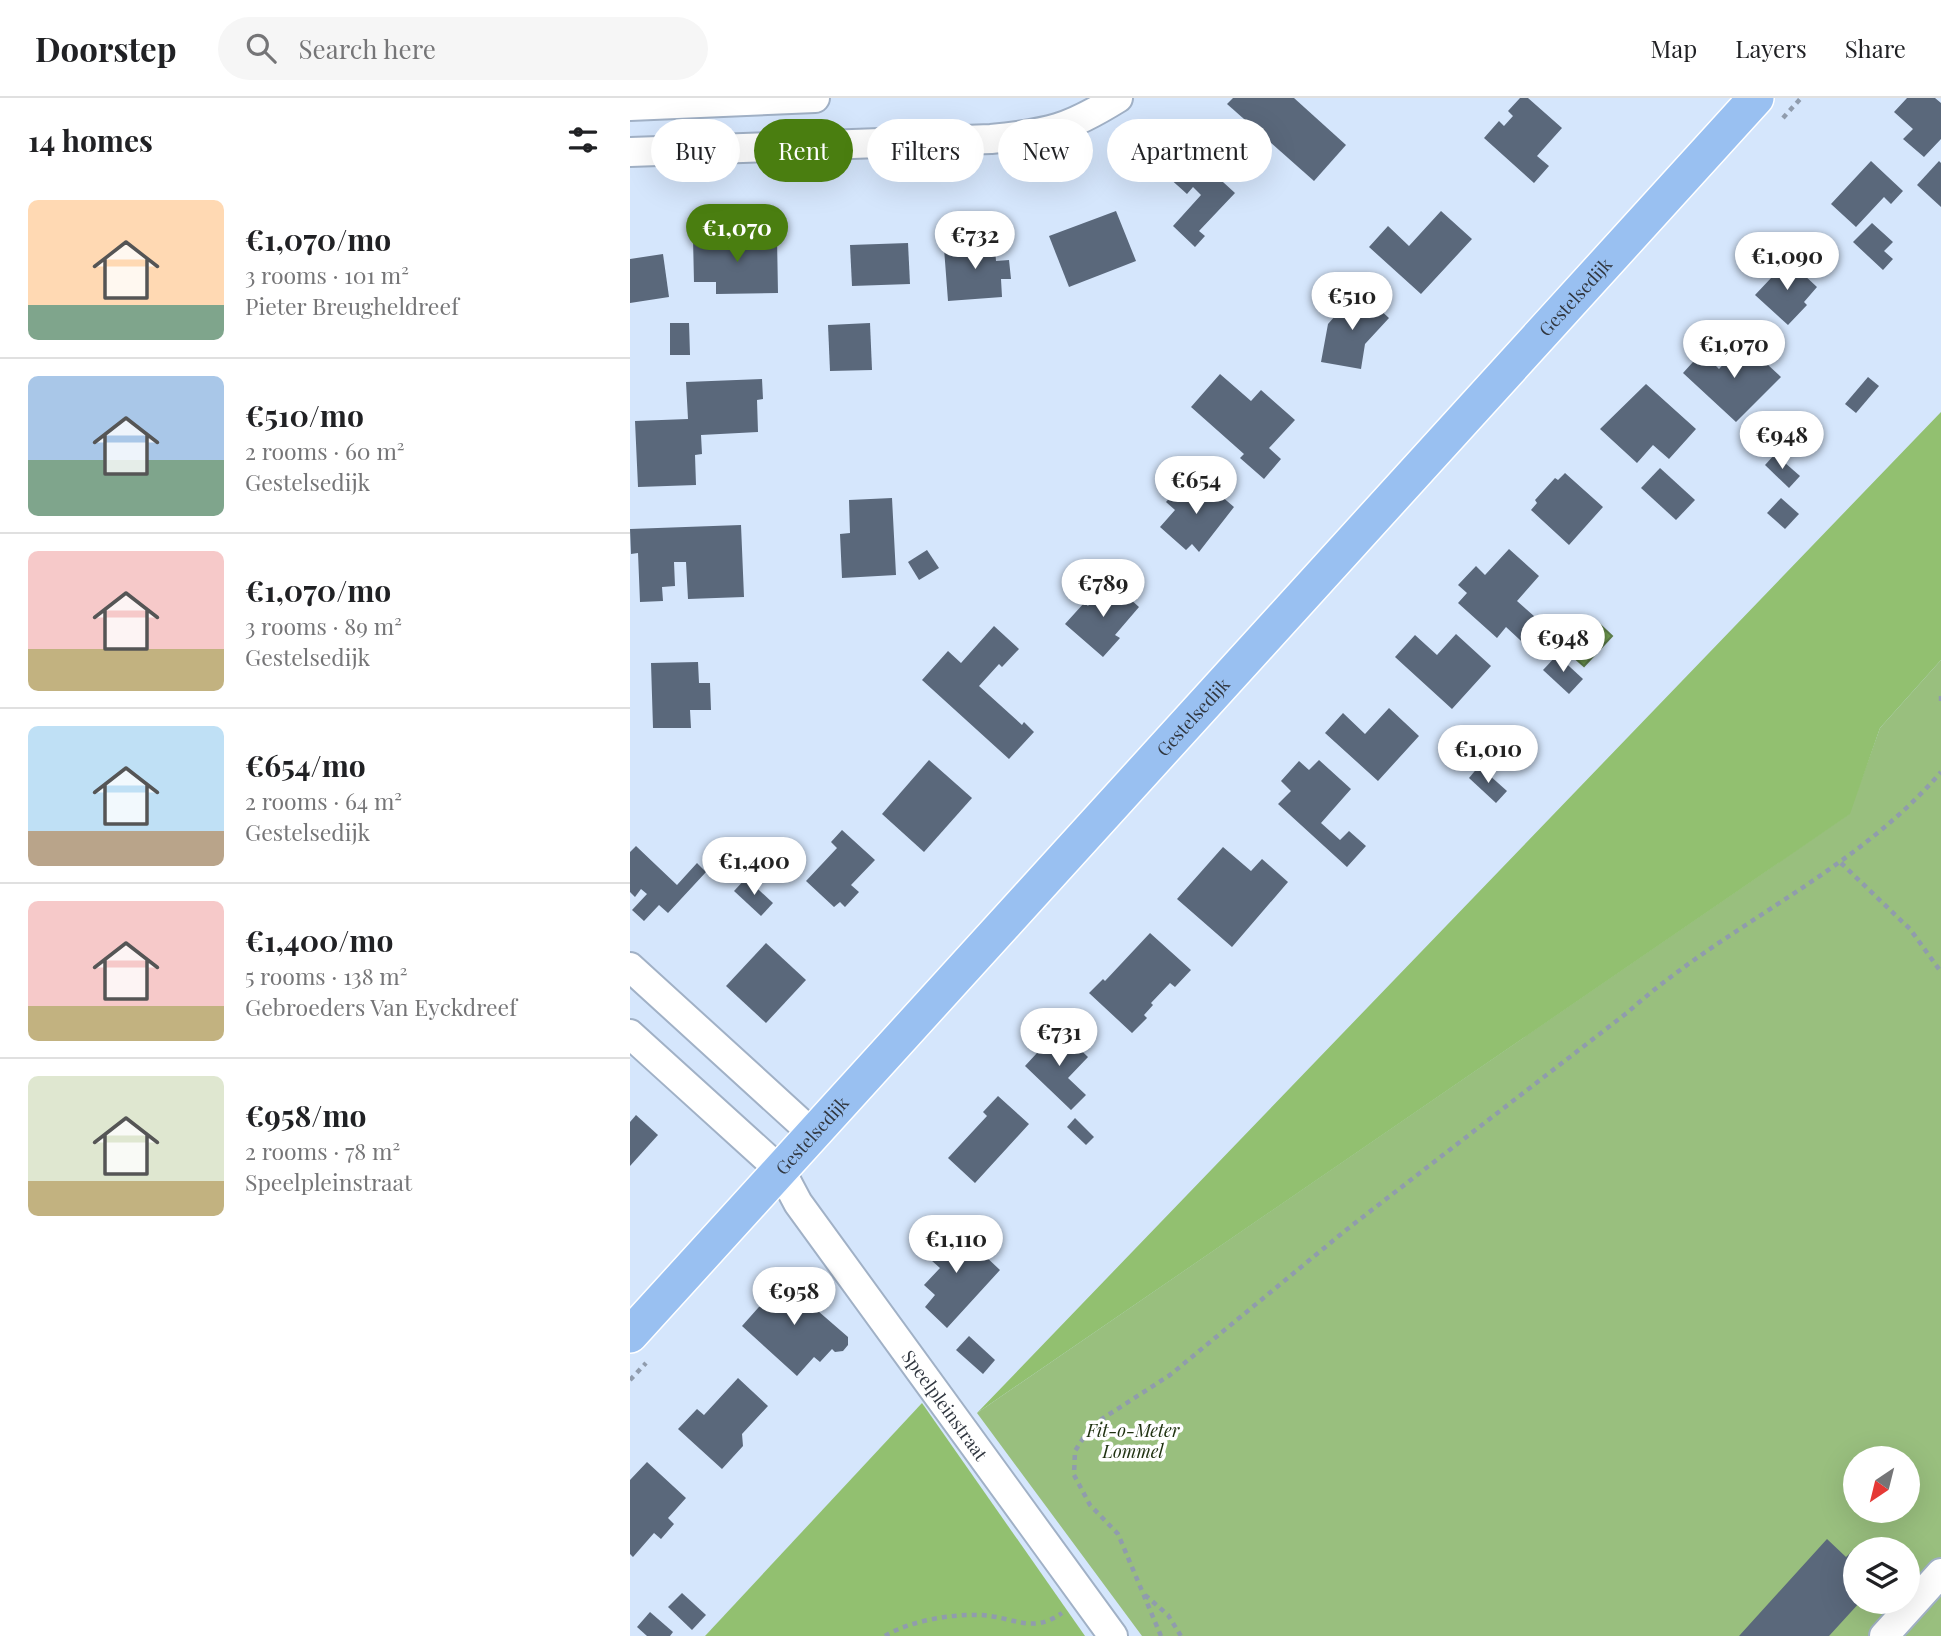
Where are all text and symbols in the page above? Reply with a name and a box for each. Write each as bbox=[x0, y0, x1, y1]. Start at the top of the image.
search box bbox=[218, 17, 708, 80]
text: Doorstep bbox=[35, 26, 176, 70]
icon: search bbox=[242, 29, 280, 67]
text: Search here bbox=[298, 31, 436, 66]
text: Map bbox=[1651, 32, 1697, 64]
text: Layers bbox=[1735, 32, 1807, 64]
text: Share bbox=[1845, 32, 1906, 64]
chip: Buy bbox=[651, 119, 740, 182]
chip: Rent bbox=[754, 119, 853, 182]
chip: Filters bbox=[867, 119, 984, 182]
chip: New bbox=[998, 119, 1093, 182]
chip: Apartment bbox=[1107, 119, 1272, 182]
text: 14 homes bbox=[28, 120, 153, 160]
icon: filters bbox=[564, 121, 602, 159]
pin: €1,070 bbox=[680, 204, 794, 264]
text: €1,070 bbox=[702, 211, 772, 242]
pin: €732 bbox=[934, 212, 1016, 271]
text: €732 bbox=[951, 218, 999, 249]
text: €1,070/mo bbox=[245, 219, 391, 259]
icon: home bbox=[84, 228, 168, 312]
pin: €1,090 bbox=[1730, 232, 1844, 292]
text: €1,090 bbox=[1751, 239, 1823, 270]
street label: Gestelsedijk bbox=[1533, 252, 1617, 341]
text: 3 rooms · 101 m² bbox=[245, 259, 409, 290]
pin: €510 bbox=[1311, 272, 1393, 332]
text: €510 bbox=[1328, 279, 1376, 310]
text: Pieter Breugheldreef bbox=[245, 290, 459, 321]
pin: €1,070 bbox=[1677, 320, 1791, 380]
text: €1,070 bbox=[1699, 327, 1769, 358]
text: €510/mo bbox=[245, 395, 364, 435]
icon: home bbox=[84, 404, 168, 488]
pin: €948 bbox=[1741, 412, 1823, 471]
text: €948 bbox=[1756, 418, 1808, 449]
text: 2 rooms · 60 m² bbox=[245, 435, 405, 466]
pin: €654 bbox=[1155, 456, 1237, 516]
text: €654 bbox=[1171, 463, 1221, 494]
text: Gestelsedijk bbox=[245, 466, 370, 497]
pin: €789 bbox=[1062, 560, 1144, 619]
text: €789 bbox=[1078, 566, 1128, 597]
text: €1,070/mo bbox=[245, 570, 391, 610]
icon: home bbox=[84, 579, 168, 663]
text: 3 rooms · 89 m² bbox=[245, 610, 402, 641]
pin: €948 bbox=[1522, 614, 1604, 674]
text: €948 bbox=[1537, 621, 1589, 652]
text: Gestelsedijk bbox=[245, 641, 370, 672]
street label: Gestelsedijk bbox=[1151, 672, 1235, 761]
pin: €1,010 bbox=[1431, 726, 1545, 785]
text: €1,010 bbox=[1454, 732, 1522, 763]
text: €654/mo bbox=[245, 745, 366, 785]
icon: home bbox=[84, 754, 168, 838]
text: 2 rooms · 64 m² bbox=[245, 785, 402, 816]
text: Gestelsedijk bbox=[245, 816, 370, 847]
pin: €1,400 bbox=[697, 838, 811, 897]
text: €1,400 bbox=[718, 844, 790, 875]
text: €1,400/mo bbox=[245, 920, 393, 960]
icon: home bbox=[84, 929, 168, 1013]
text: 5 rooms · 138 m² bbox=[245, 960, 408, 991]
text: Gebroeders Van Eyckdreef bbox=[245, 991, 517, 1022]
pin: €731 bbox=[1018, 1009, 1100, 1068]
text: €731 bbox=[1036, 1015, 1082, 1046]
street label: Gestelsedijk bbox=[770, 1091, 854, 1180]
text: €958/mo bbox=[245, 1095, 367, 1135]
icon: home bbox=[84, 1104, 168, 1188]
text: 2 rooms · 78 m² bbox=[245, 1135, 400, 1166]
text: Speelpleinstraat bbox=[245, 1166, 412, 1197]
pin: €1,110 bbox=[899, 1216, 1013, 1275]
text: €1,110 bbox=[925, 1222, 987, 1253]
pin: €958 bbox=[753, 1268, 835, 1327]
text: €958 bbox=[769, 1274, 819, 1305]
street label: Speelpleinstraat bbox=[897, 1345, 994, 1466]
park label: Fit-o-Meter Lommel bbox=[1086, 1418, 1181, 1463]
north arrow bbox=[1843, 1446, 1920, 1522]
map controls bbox=[1843, 1446, 1920, 1614]
button: layers bbox=[1843, 1537, 1920, 1614]

